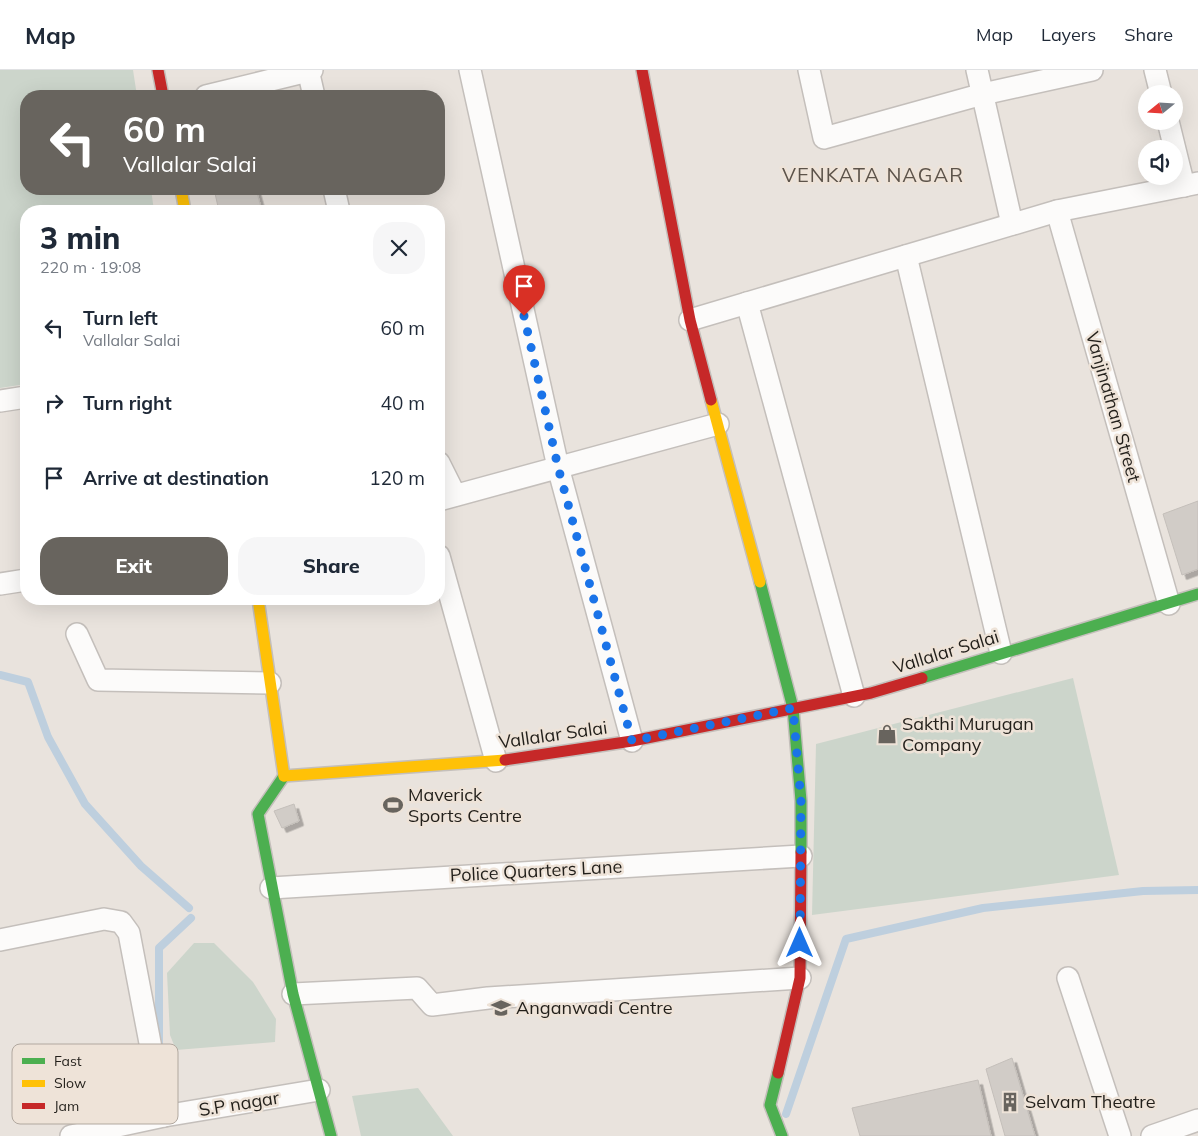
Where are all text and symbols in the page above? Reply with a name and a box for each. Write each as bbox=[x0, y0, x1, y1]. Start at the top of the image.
text: Map bbox=[25, 20, 76, 50]
text: Map bbox=[976, 23, 1013, 46]
text: Layers bbox=[1041, 23, 1096, 46]
text: Share bbox=[1124, 23, 1173, 46]
north arrow bbox=[1138, 85, 1182, 130]
map controls bbox=[1138, 85, 1183, 185]
text: 60 m bbox=[123, 107, 206, 151]
icon: left bbox=[40, 110, 105, 175]
button: sound bbox=[1138, 140, 1183, 185]
text: Vallalar Salai bbox=[123, 150, 257, 178]
district label: VENKATA NAGAR bbox=[782, 162, 964, 187]
text: 3 min bbox=[40, 219, 120, 257]
button: close bbox=[373, 222, 425, 274]
text: 220 m · 19:08 bbox=[40, 257, 141, 277]
pin bbox=[503, 265, 545, 316]
icon: arrive bbox=[510, 272, 538, 300]
text: Turn left bbox=[83, 306, 158, 330]
icon: left bbox=[40, 314, 68, 342]
text: 60 m bbox=[381, 316, 425, 340]
street label: Vanjinathan Street bbox=[1081, 329, 1146, 485]
text: Vallalar Salai bbox=[83, 330, 180, 350]
icon: right bbox=[40, 389, 68, 417]
text: Turn right bbox=[83, 391, 172, 415]
text: 40 m bbox=[381, 391, 425, 415]
icon: arrive bbox=[40, 464, 68, 492]
text: Arrive at destination bbox=[83, 466, 269, 490]
text: 120 m bbox=[369, 466, 425, 490]
button: Exit bbox=[40, 537, 228, 595]
button: Share bbox=[238, 537, 425, 595]
street label: Vallalar Salai bbox=[890, 625, 1002, 679]
place label: Sakthi Murugan Company bbox=[902, 712, 1034, 756]
street label: Vallalar Salai bbox=[497, 716, 609, 754]
shop icon: Sakthi Murugan Company bbox=[876, 723, 898, 745]
place label: Maverick Sports Centre bbox=[408, 783, 522, 827]
sports icon: Maverick Sports Centre bbox=[382, 794, 404, 816]
street label: Police Quarters Lane bbox=[449, 855, 623, 886]
position arrow bbox=[773, 916, 825, 968]
place label: Anganwadi Centre bbox=[516, 996, 672, 1019]
school or university icon: Anganwadi Centre bbox=[490, 997, 512, 1019]
legend bbox=[12, 1044, 178, 1124]
text: Fast bbox=[54, 1052, 82, 1070]
text: Slow bbox=[54, 1074, 86, 1092]
street label: S.P nagar bbox=[197, 1086, 281, 1121]
place label: Selvam Theatre bbox=[1025, 1090, 1156, 1113]
building icon: Selvam Theatre bbox=[999, 1091, 1021, 1113]
text: Jam bbox=[54, 1097, 79, 1115]

